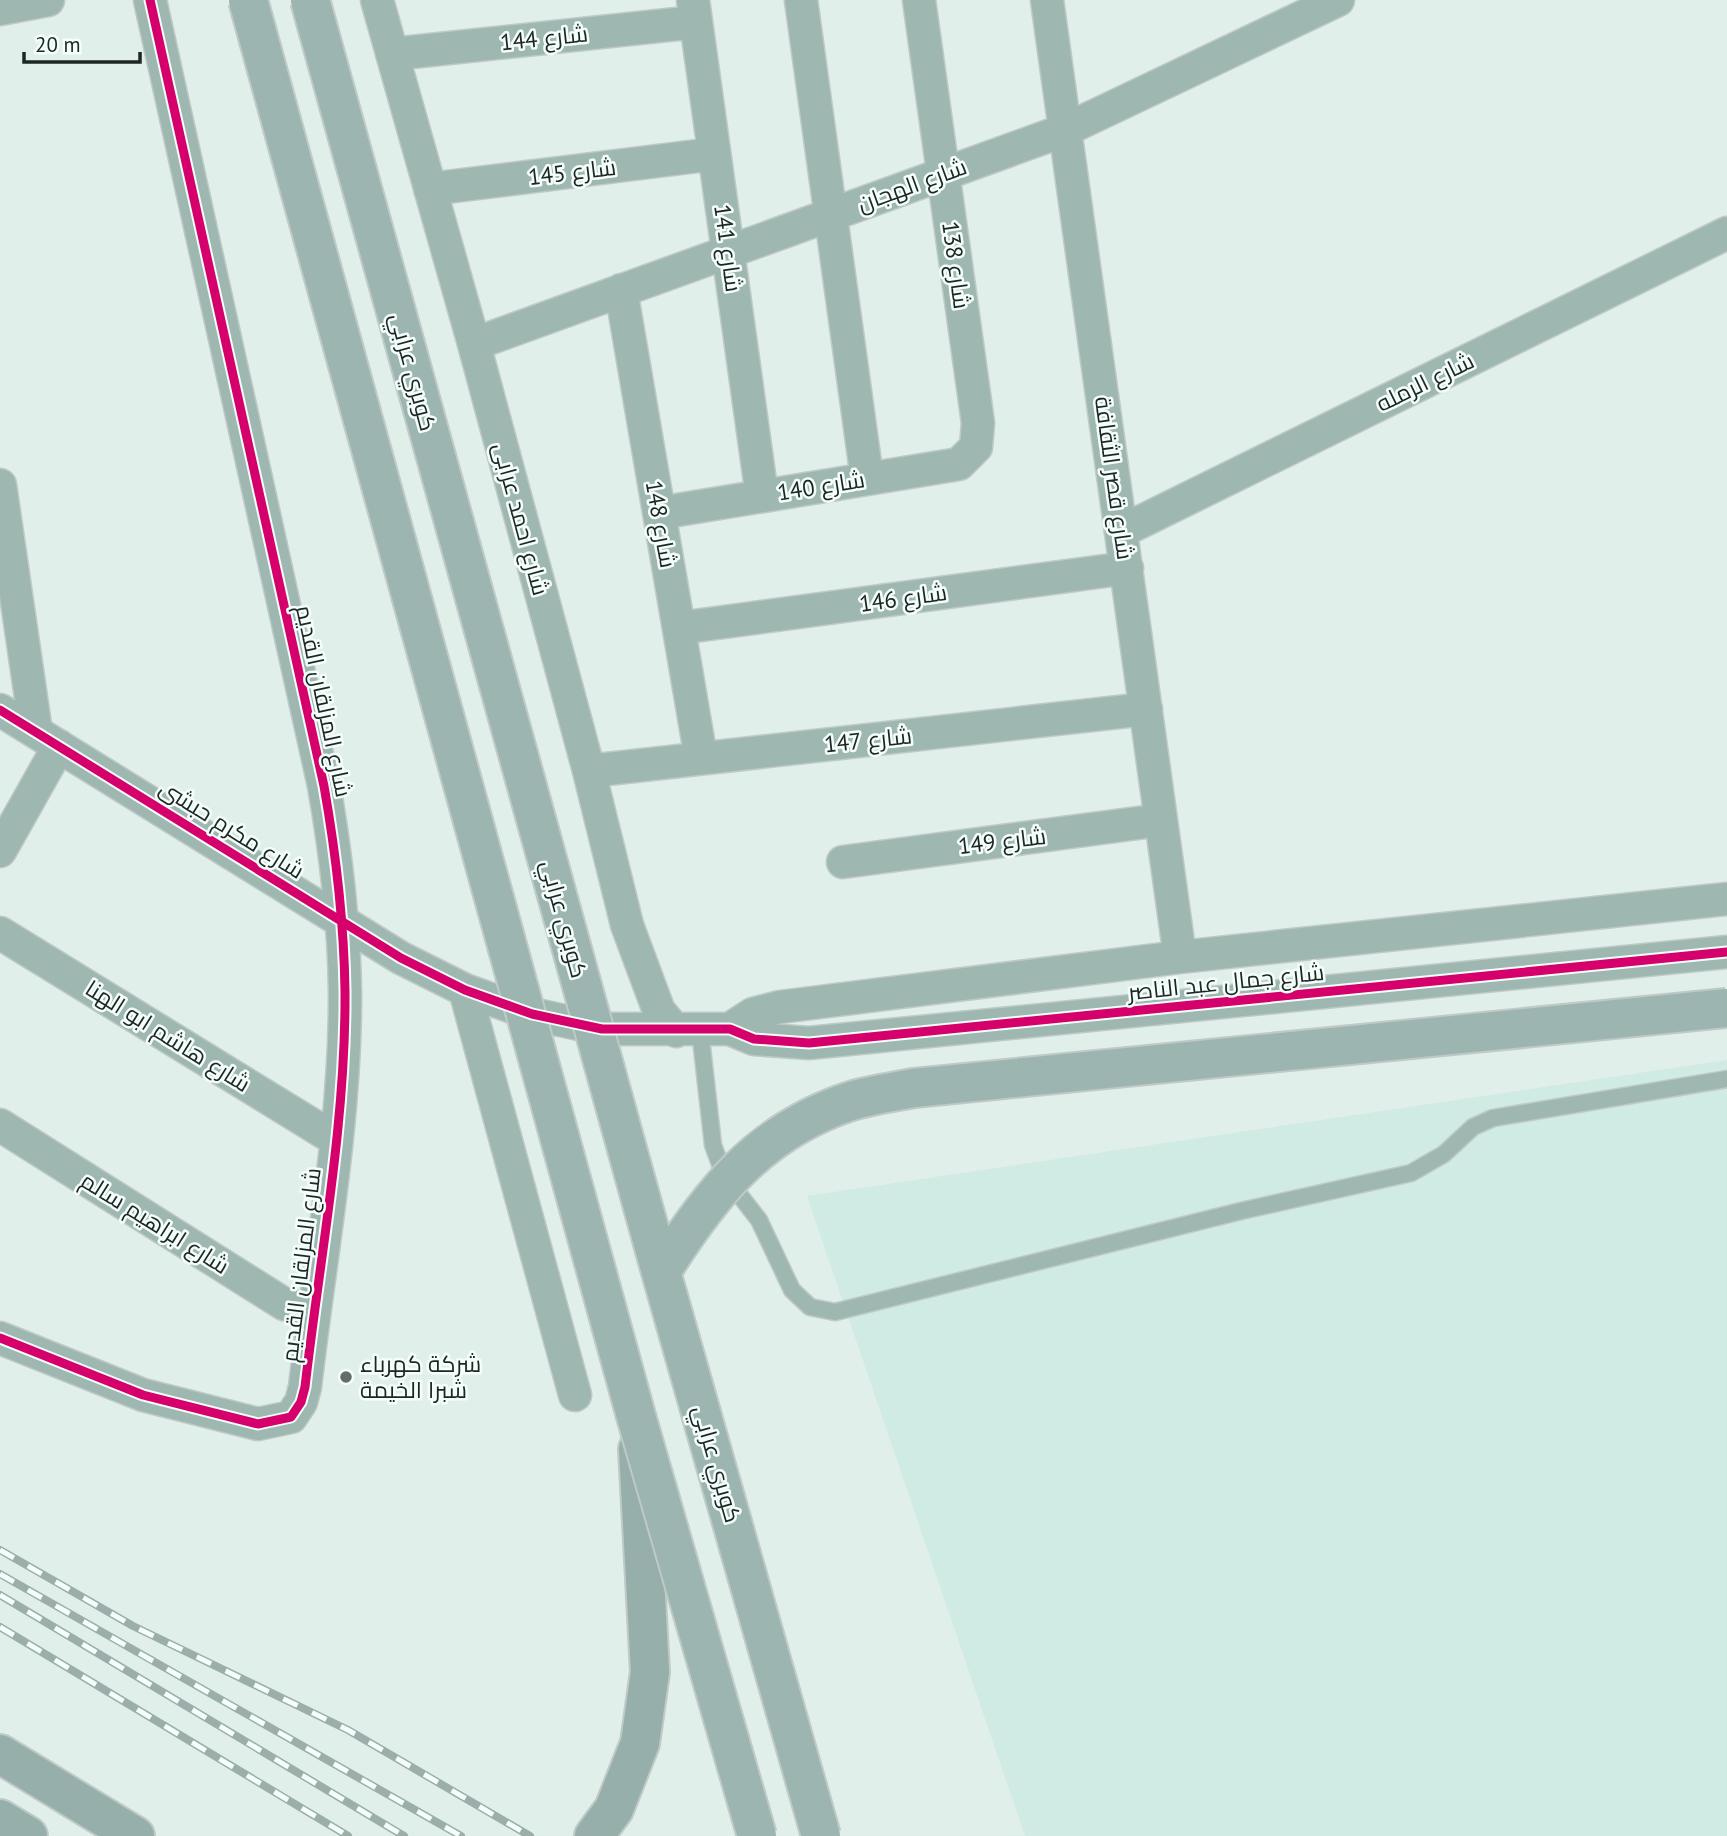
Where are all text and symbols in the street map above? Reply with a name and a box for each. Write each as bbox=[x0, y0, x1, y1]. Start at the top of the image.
street label: شارع 144 bbox=[499, 18, 590, 59]
scale bar bbox=[24, 21, 140, 65]
text: 20 m bbox=[35, 31, 81, 58]
street label: شارع الهجان bbox=[853, 151, 971, 220]
street label: شارع 145 bbox=[526, 152, 618, 193]
street label: شارع 141 bbox=[706, 202, 749, 294]
street label: شارع 138 bbox=[934, 219, 977, 311]
street label: كوبري عرابي bbox=[380, 310, 443, 435]
street label: شارع الرمله bbox=[1371, 345, 1479, 419]
street label: شارع قصر الثقافة bbox=[1087, 394, 1140, 562]
street label: شارع احمد عرابى bbox=[485, 439, 556, 599]
street label: شارع 140 bbox=[775, 464, 867, 509]
street label: شارع 148 bbox=[638, 478, 683, 570]
street label: شارع 146 bbox=[857, 577, 949, 620]
street label: شارع المزلقان القديم bbox=[288, 602, 359, 800]
street label: شارع 147 bbox=[823, 720, 914, 761]
street label: شارع مكرم حبشى bbox=[153, 772, 310, 886]
street label: شارع 149 bbox=[956, 821, 1048, 862]
street label: كوبري عرابي bbox=[531, 857, 594, 982]
street label: شارع جمال عبد الناصر bbox=[1124, 957, 1326, 1008]
street label: شارع هاشم ابو الهنا bbox=[79, 973, 256, 1100]
street label: شارع ابراهيم سالم bbox=[75, 1165, 235, 1282]
street label: شارع المزلقان القديم bbox=[274, 1166, 329, 1364]
place label: شركة كهرباء شبرا الخيمة bbox=[360, 1349, 481, 1404]
marker: شركة كهرباء شبرا الخيمة bbox=[338, 1369, 354, 1385]
street label: كوبري عرابي bbox=[683, 1402, 748, 1527]

